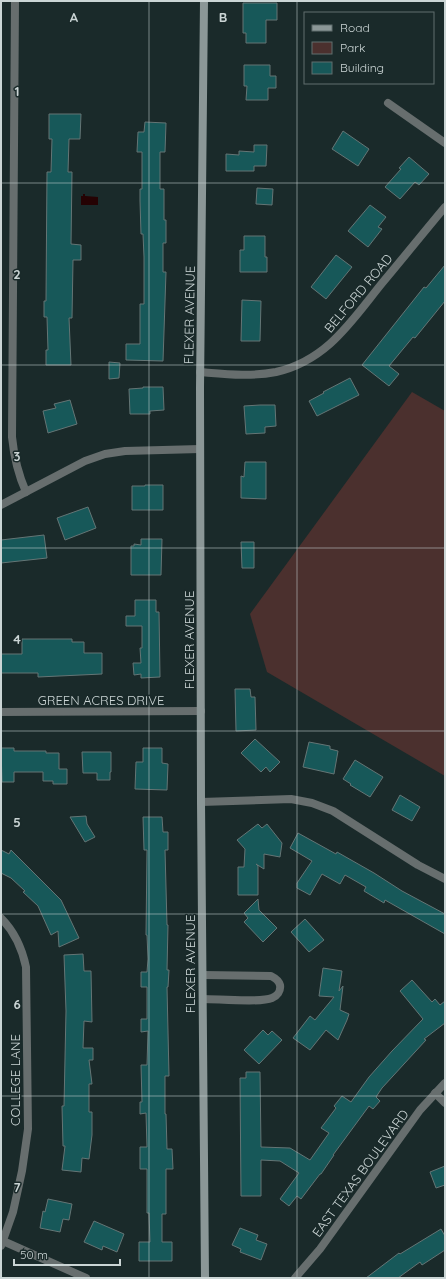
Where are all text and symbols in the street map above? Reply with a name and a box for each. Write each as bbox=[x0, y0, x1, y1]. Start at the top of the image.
text: A bbox=[70, 9, 79, 25]
text: B bbox=[219, 9, 227, 25]
legend bbox=[304, 12, 434, 84]
text: Road bbox=[340, 20, 370, 35]
text: Park bbox=[340, 40, 365, 55]
text: Building bbox=[340, 60, 384, 75]
text: 1 bbox=[14, 83, 20, 99]
street label: BELFORD ROAD bbox=[320, 250, 396, 336]
text: 2 bbox=[13, 266, 21, 282]
street label: FLEXER AVENUE bbox=[180, 266, 198, 364]
text: 3 bbox=[14, 448, 21, 464]
street label: FLEXER AVENUE bbox=[181, 591, 197, 689]
text: 4 bbox=[13, 631, 21, 647]
street label: GREEN ACRES DRIVE bbox=[38, 692, 164, 708]
text: 5 bbox=[13, 814, 21, 830]
street label: FLEXER AVENUE bbox=[182, 915, 198, 1013]
text: 6 bbox=[13, 996, 21, 1012]
street label: COLLEGE LANE bbox=[7, 1034, 23, 1126]
street label: EAST TEXAS BOULEVARD bbox=[308, 1106, 412, 1240]
text: 7 bbox=[13, 1179, 21, 1195]
scale bar bbox=[14, 1241, 120, 1267]
text: 50 m bbox=[20, 1247, 48, 1262]

